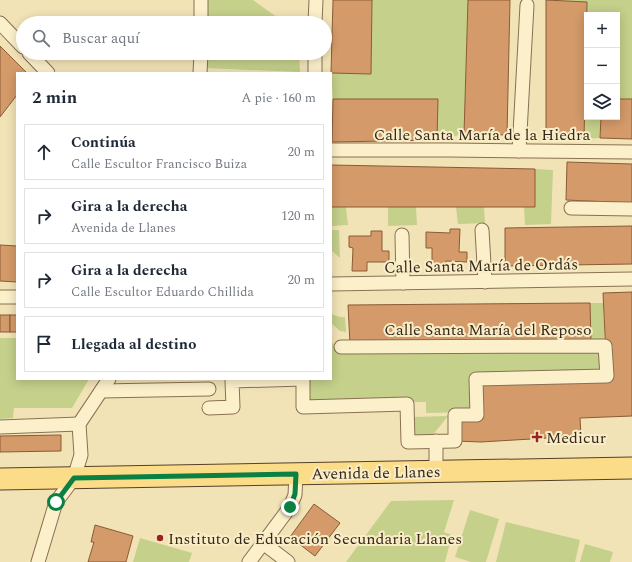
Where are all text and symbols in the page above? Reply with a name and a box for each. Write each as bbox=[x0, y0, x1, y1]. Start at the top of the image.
map controls bbox=[584, 12, 620, 120]
button: + bbox=[584, 12, 620, 48]
search box bbox=[16, 16, 332, 60]
icon: search bbox=[30, 27, 52, 49]
text: Buscar aquí bbox=[62, 27, 140, 50]
button: − bbox=[584, 48, 620, 84]
button: layers bbox=[584, 84, 620, 120]
text: 2 min bbox=[32, 85, 77, 111]
text: A pie · 160 m bbox=[242, 88, 316, 108]
street label: Calle Santa María de la Hiedra bbox=[374, 123, 590, 147]
text: Continúa bbox=[71, 131, 136, 154]
icon: ahead bbox=[33, 141, 55, 163]
text: 20 m bbox=[288, 142, 315, 162]
text: Calle Escultor Francisco Buiza bbox=[71, 154, 247, 174]
text: Gira a la derecha bbox=[71, 195, 187, 218]
icon: right bbox=[33, 205, 55, 227]
text: 120 m bbox=[281, 206, 315, 226]
text: Avenida de Llanes bbox=[71, 218, 176, 238]
street label: Calle Santa María de Ordás bbox=[384, 252, 578, 280]
text: Gira a la derecha bbox=[71, 259, 187, 282]
icon: right bbox=[33, 269, 55, 291]
text: 20 m bbox=[288, 270, 315, 290]
text: Calle Escultor Eduardo Chillida bbox=[71, 282, 254, 302]
street label: Calle Santa María del Reposo bbox=[384, 318, 592, 342]
icon: arrive bbox=[33, 333, 55, 355]
text: Llegada al destino bbox=[71, 333, 196, 356]
place label: Medicur bbox=[546, 426, 606, 450]
marker: Medicur bbox=[531, 431, 543, 443]
street label: Avenida de Llanes bbox=[311, 460, 441, 486]
route start bbox=[47, 493, 65, 511]
route end bbox=[281, 498, 299, 516]
place label: Instituto de Educación Secundaria Llanes bbox=[168, 527, 462, 551]
marker: Instituto de Educación Secundaria Llanes bbox=[155, 533, 165, 543]

